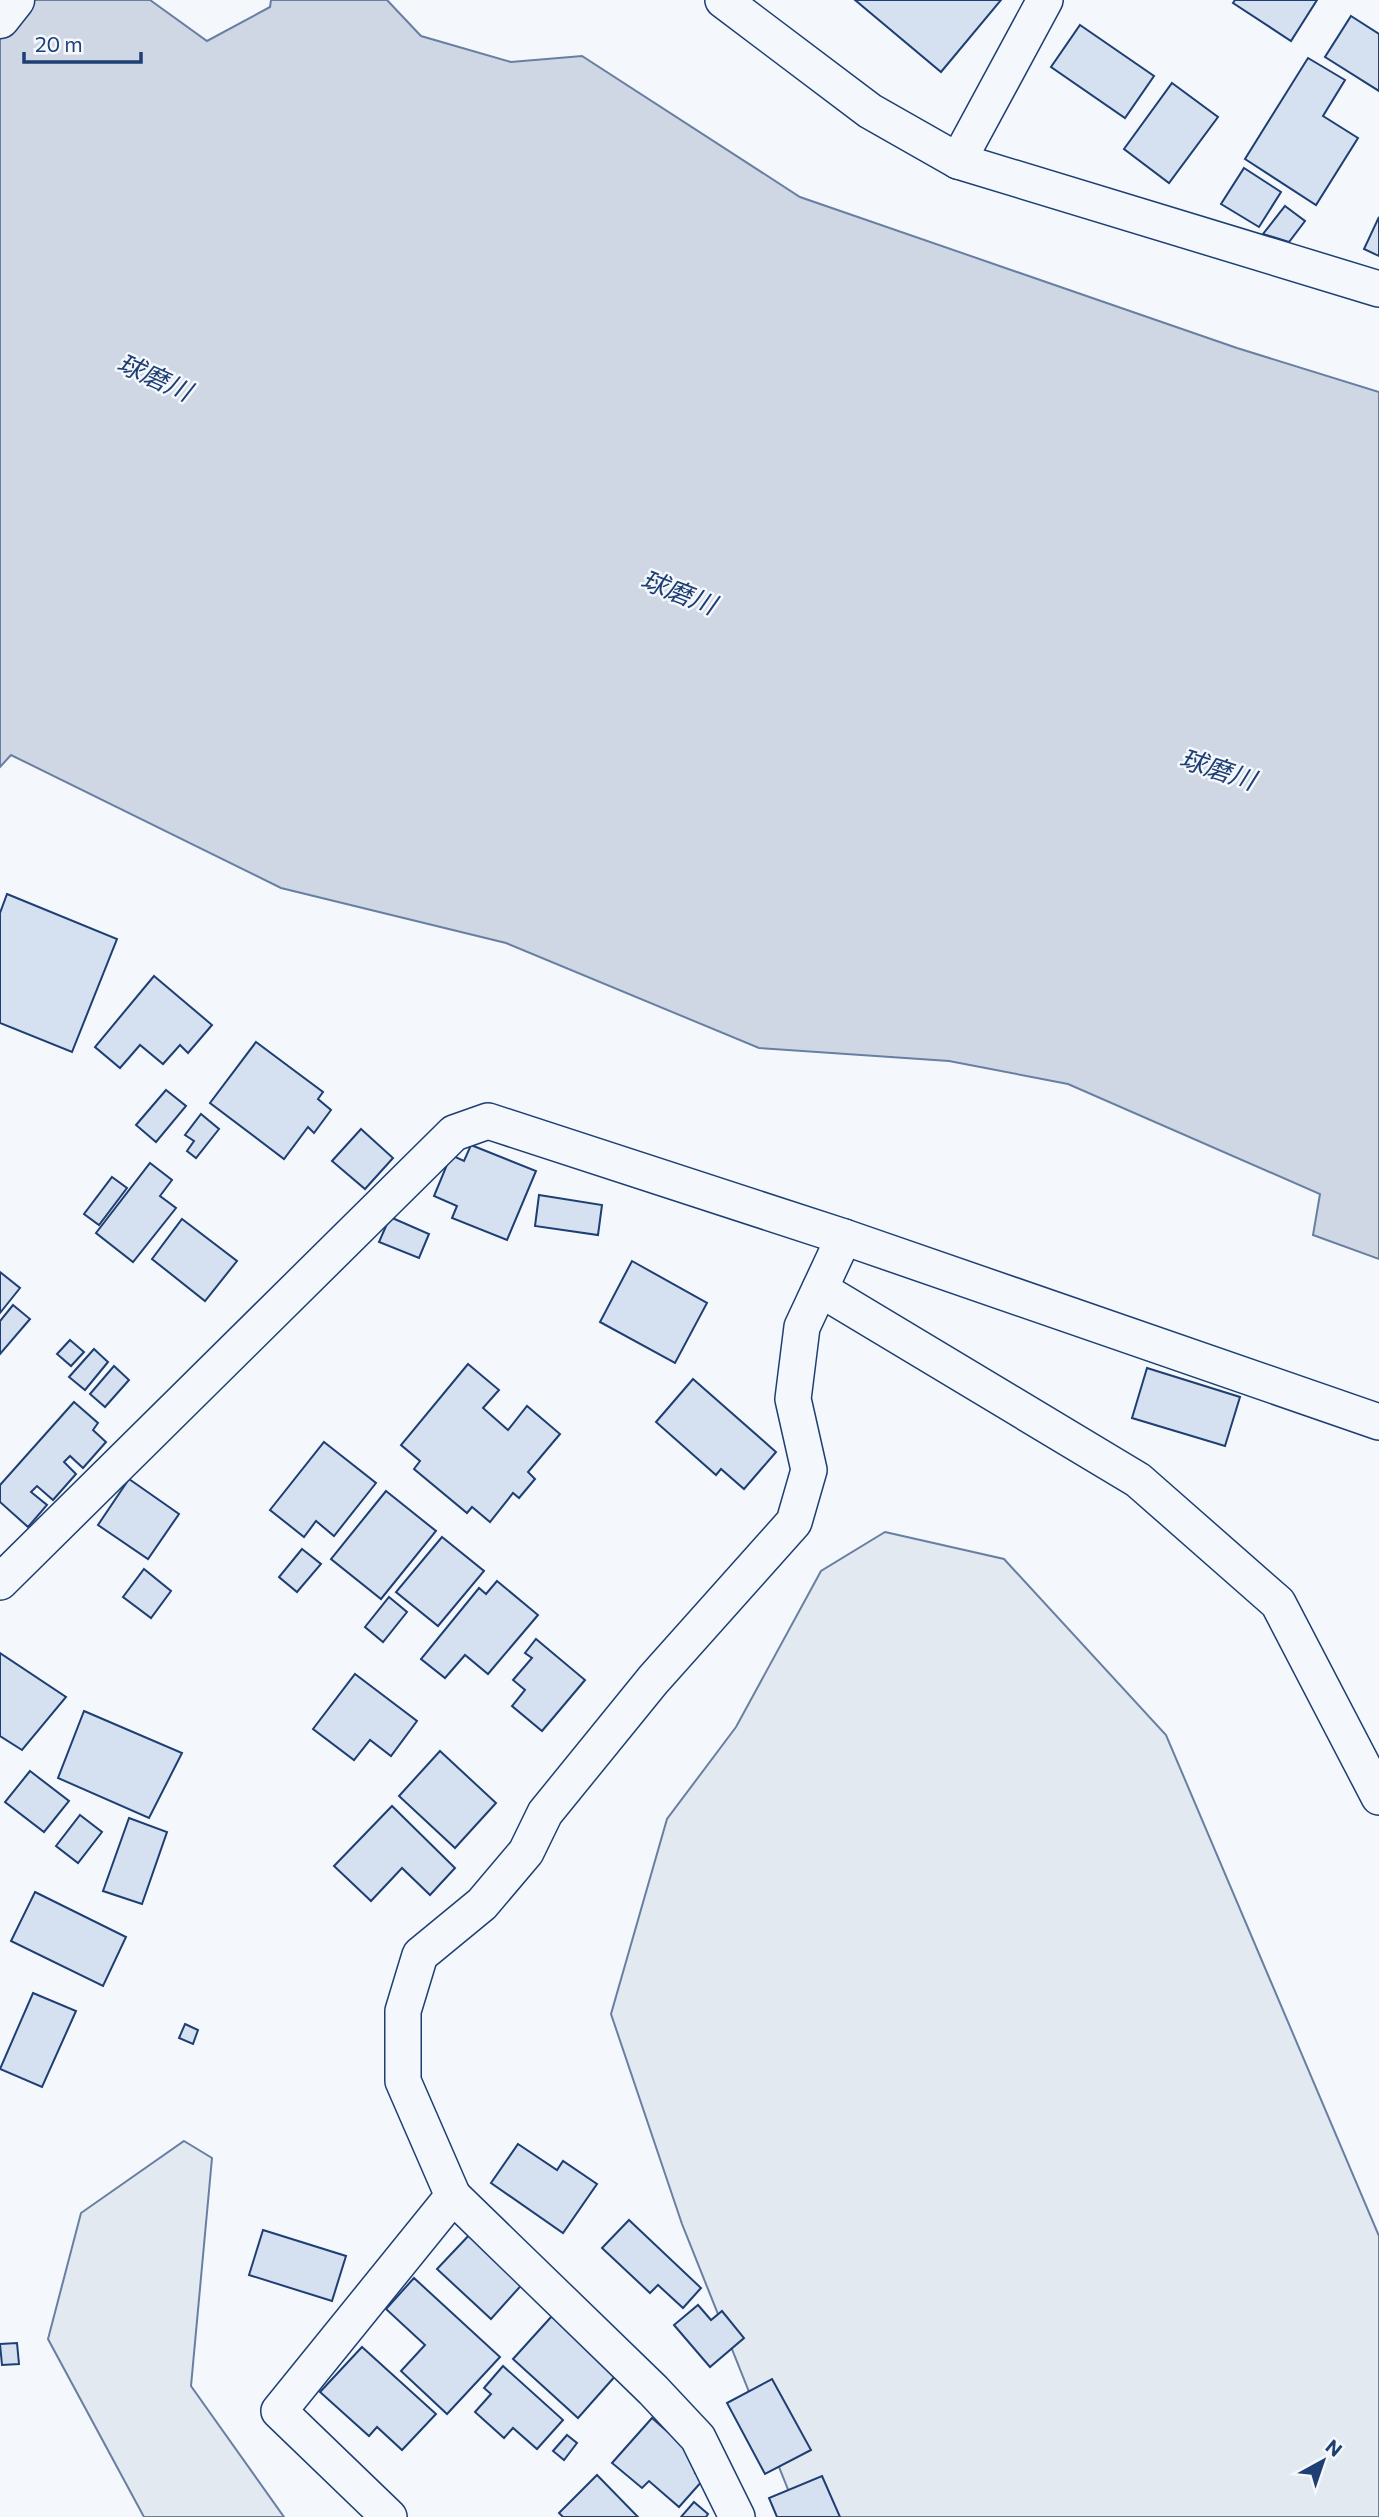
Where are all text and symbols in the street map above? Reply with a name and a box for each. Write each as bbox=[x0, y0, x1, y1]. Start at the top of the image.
scale bar bbox=[24, 21, 142, 65]
text: 20 m bbox=[35, 31, 83, 56]
water label: 球磨川 bbox=[113, 346, 200, 407]
water label: 球磨川 bbox=[637, 563, 724, 621]
water label: 球磨川 bbox=[1176, 741, 1263, 796]
north arrow bbox=[1288, 2426, 1358, 2496]
text: N bbox=[1321, 2434, 1347, 2461]

